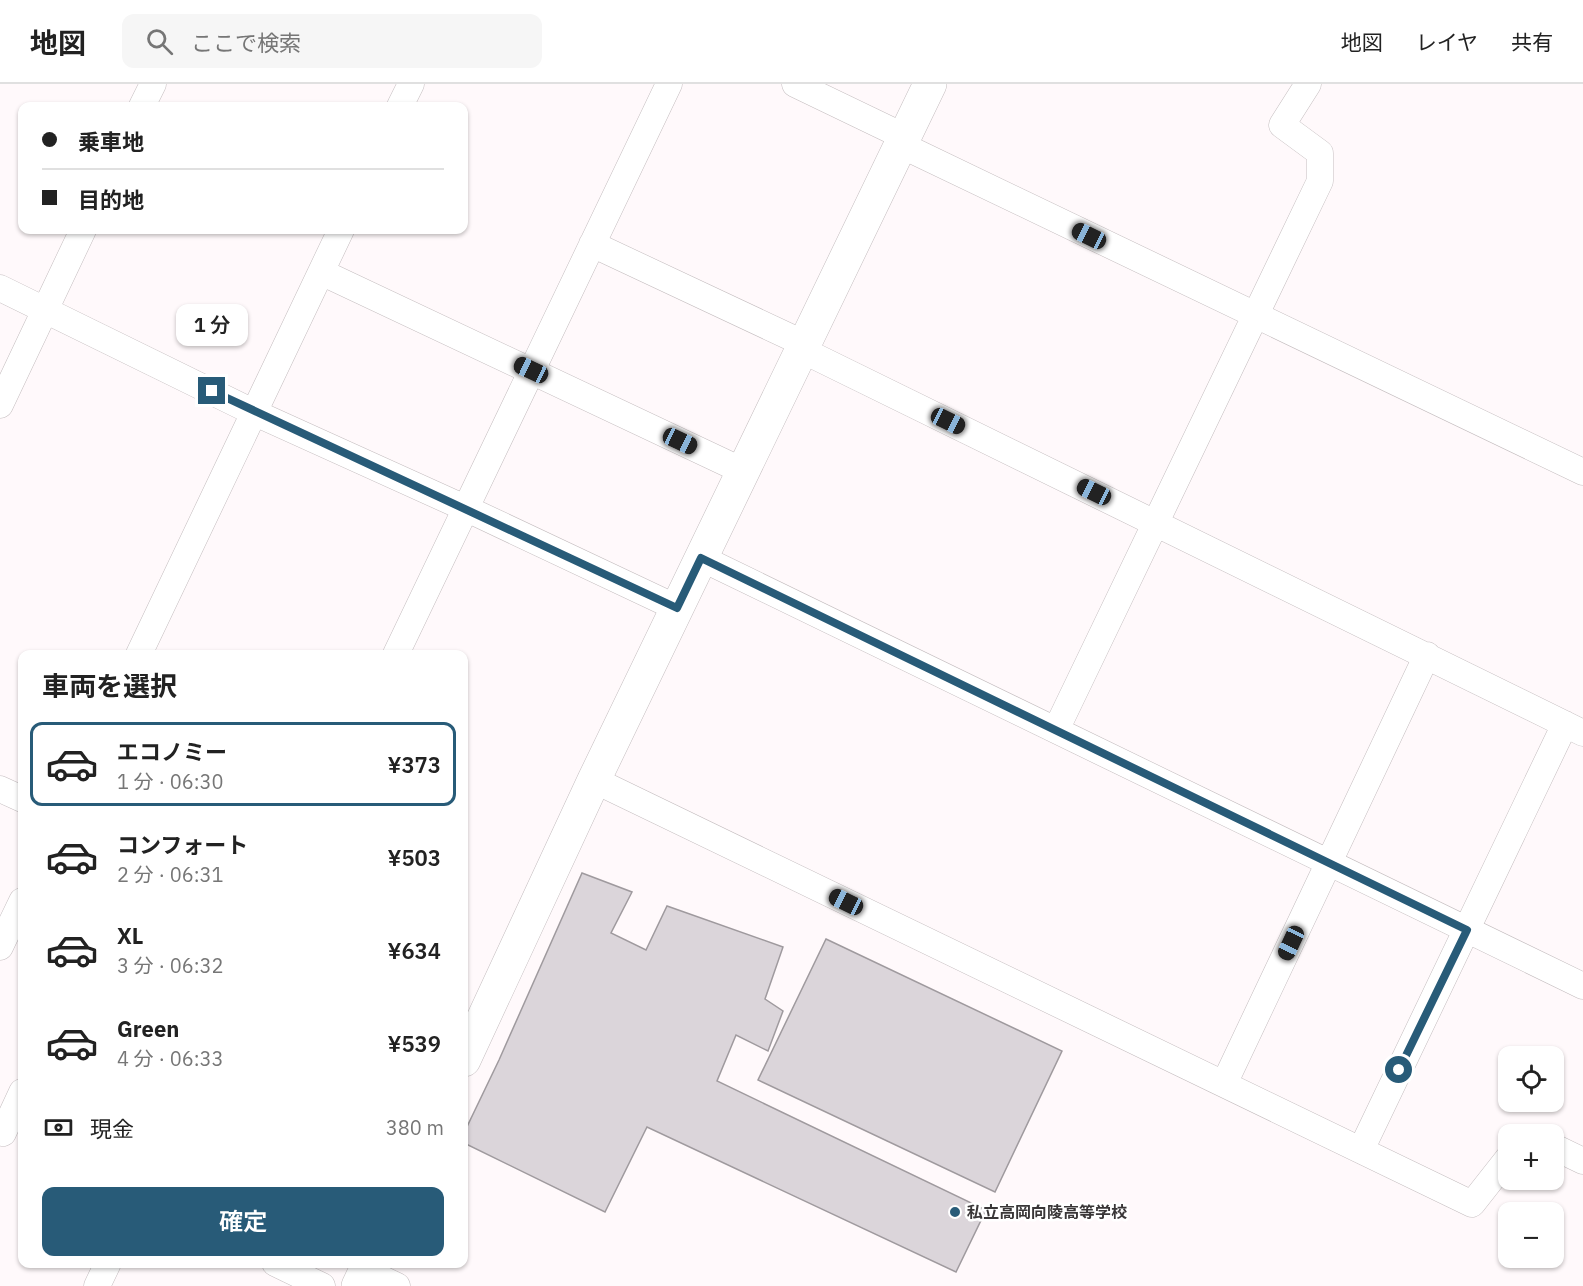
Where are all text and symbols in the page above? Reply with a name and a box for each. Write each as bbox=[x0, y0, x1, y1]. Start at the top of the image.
search box bbox=[122, 14, 542, 68]
text: 地図 bbox=[30, 24, 86, 61]
icon: search bbox=[143, 25, 176, 58]
text: ここで検索 bbox=[191, 28, 301, 57]
text: 地図 bbox=[1341, 28, 1383, 56]
text: レイヤ bbox=[1416, 28, 1478, 56]
text: 共有 bbox=[1511, 28, 1553, 56]
text: 乗車地 bbox=[78, 127, 144, 156]
text: 目的地 bbox=[78, 185, 144, 214]
car bbox=[1069, 220, 1109, 252]
callout: 1 分 bbox=[176, 304, 248, 346]
text: 1 分 bbox=[194, 311, 230, 338]
car bbox=[511, 354, 551, 386]
route end bbox=[198, 377, 225, 404]
car bbox=[928, 405, 968, 437]
car bbox=[660, 425, 700, 457]
car bbox=[1074, 476, 1114, 508]
text: 車両を選択 bbox=[42, 668, 177, 703]
icon: car bbox=[45, 737, 99, 791]
text: エコノミー bbox=[117, 737, 227, 766]
text: ¥373 bbox=[387, 750, 441, 779]
text: 1 分 · 06:30 bbox=[117, 768, 224, 795]
icon: car bbox=[45, 830, 99, 884]
text: コンフォート bbox=[117, 830, 248, 859]
text: ¥503 bbox=[387, 843, 441, 872]
text: 2 分 · 06:31 bbox=[117, 861, 224, 888]
car bbox=[826, 886, 866, 918]
text: XL bbox=[117, 921, 143, 950]
icon: car bbox=[45, 923, 99, 977]
car bbox=[1275, 923, 1307, 963]
text: ¥634 bbox=[387, 936, 441, 965]
text: 3 分 · 06:32 bbox=[117, 952, 224, 979]
text: Green bbox=[117, 1014, 179, 1043]
icon: car bbox=[45, 1016, 99, 1070]
text: ¥539 bbox=[387, 1029, 441, 1058]
text: 4 分 · 06:33 bbox=[117, 1045, 224, 1072]
map controls bbox=[1498, 1046, 1564, 1268]
button: locate bbox=[1498, 1046, 1564, 1112]
route start bbox=[1385, 1056, 1412, 1083]
icon: cash bbox=[42, 1111, 75, 1144]
text: 現金 bbox=[90, 1114, 134, 1143]
text: 380 m bbox=[386, 1114, 444, 1141]
button: + bbox=[1498, 1124, 1564, 1190]
button: 確定 bbox=[42, 1187, 444, 1256]
place label: 私立高岡向陵高等学校 bbox=[967, 1202, 1127, 1222]
button: − bbox=[1498, 1202, 1564, 1268]
marker: 私立高岡向陵高等学校 bbox=[948, 1205, 962, 1219]

